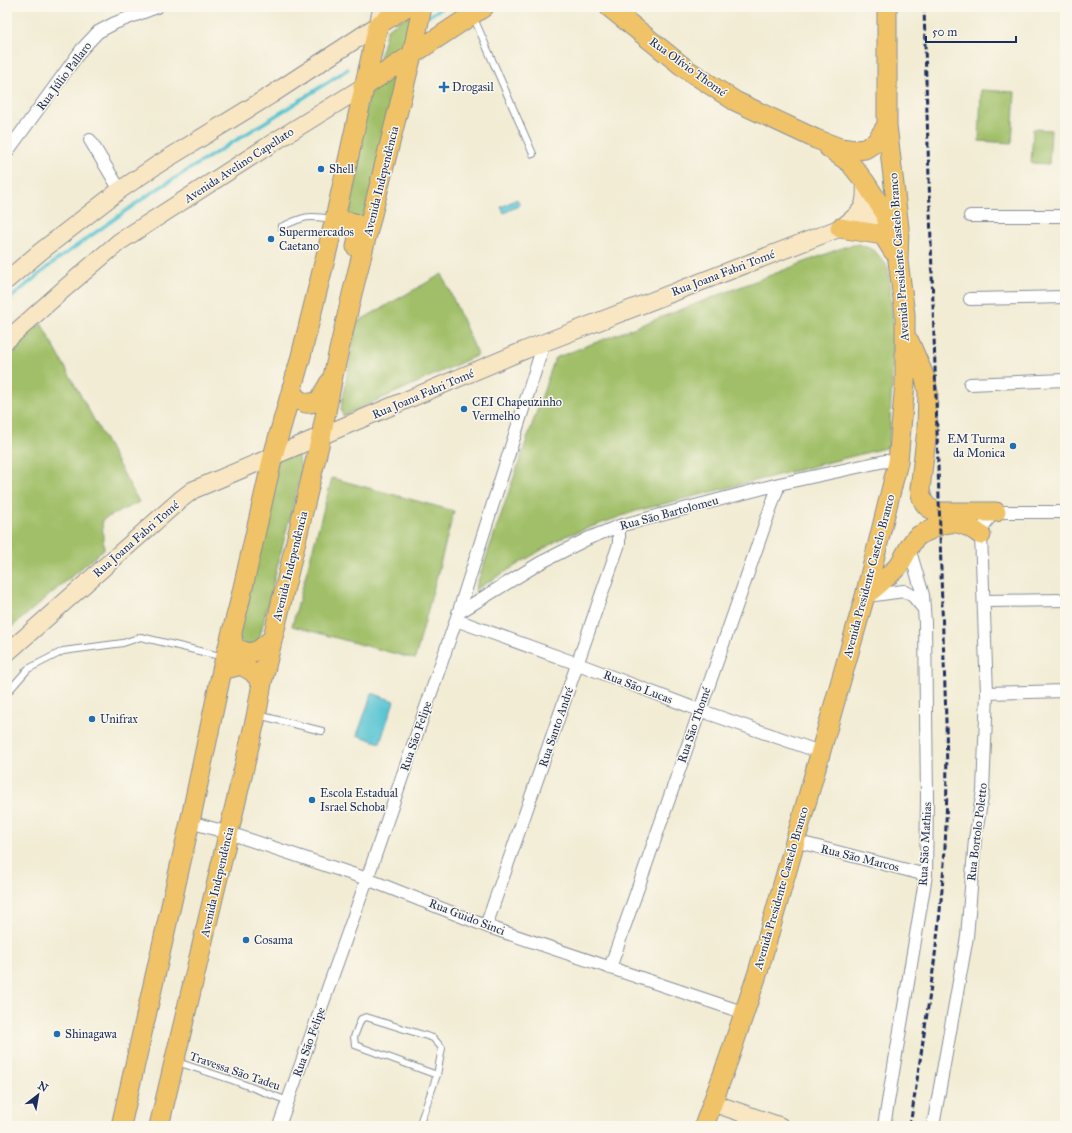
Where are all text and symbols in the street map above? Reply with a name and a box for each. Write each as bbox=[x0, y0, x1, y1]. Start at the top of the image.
scale bar bbox=[926, 18, 1016, 44]
text: 50 m bbox=[932, 25, 957, 39]
street label: Rua Olívio Thomé bbox=[647, 34, 729, 100]
street label: Rua Júlio Pallaro bbox=[34, 39, 95, 114]
place label: Drogasil bbox=[452, 80, 494, 95]
marker: Drogasil bbox=[439, 82, 449, 92]
street label: Avenida Avelino Capellato bbox=[181, 124, 296, 206]
street label: Avenida Independência bbox=[360, 124, 402, 238]
place label: Shell bbox=[329, 162, 355, 176]
marker: Shell bbox=[316, 164, 326, 174]
street label: Avenida Presidente Castelo Branco bbox=[886, 172, 912, 343]
place label: Supermercados Caetano bbox=[279, 225, 354, 253]
marker: Supermercados Caetano bbox=[266, 234, 276, 244]
street label: Rua Joana Fabri Tomé bbox=[669, 247, 777, 300]
street label: Rua Joana Fabri Tomé bbox=[370, 366, 477, 423]
place label: CEI Chapeuzinho Vermelho bbox=[471, 395, 562, 423]
marker: CEI Chapeuzinho Vermelho bbox=[459, 404, 469, 414]
place label: EM Turma da Monica bbox=[947, 432, 1006, 460]
marker: EM Turma da Monica bbox=[1008, 441, 1018, 451]
street label: Rua São Bartolomeu bbox=[618, 493, 720, 533]
street label: Avenida Presidente Castelo Branco bbox=[840, 493, 898, 660]
street label: Rua Joana Fabri Tomé bbox=[90, 498, 183, 581]
street label: Avenida Independência bbox=[269, 509, 311, 623]
street label: Rua São Lucas bbox=[601, 667, 675, 707]
street label: Rua Santo André bbox=[536, 685, 576, 769]
street label: Rua São Thomé bbox=[675, 685, 713, 765]
street label: Rua São Felipe bbox=[397, 699, 435, 773]
place label: Unifrax bbox=[100, 712, 139, 726]
marker: Unifrax bbox=[87, 714, 97, 724]
street label: Rua Bortolo Poletto bbox=[964, 782, 990, 882]
place label: Escola Estadual Israel Schoba bbox=[320, 786, 399, 814]
marker: Escola Estadual Israel Schoba bbox=[307, 795, 317, 805]
street label: Rua São Mathias bbox=[916, 802, 934, 886]
street label: Avenida Presidente Castelo Branco bbox=[751, 805, 811, 972]
street label: Avenida Independência bbox=[197, 825, 237, 939]
street label: Rua São Marcos bbox=[819, 841, 901, 875]
street label: Rua Guido Sinci bbox=[427, 896, 508, 938]
place label: Cosama bbox=[254, 933, 294, 947]
marker: Cosama bbox=[241, 935, 251, 945]
street label: Rua São Felipe bbox=[290, 1005, 328, 1079]
place label: Shinagawa bbox=[65, 1027, 118, 1042]
marker: Shinagawa bbox=[52, 1029, 62, 1039]
street label: Travessa São Tadeu bbox=[188, 1049, 283, 1093]
north arrow bbox=[18, 1075, 58, 1115]
text: N bbox=[36, 1079, 51, 1095]

